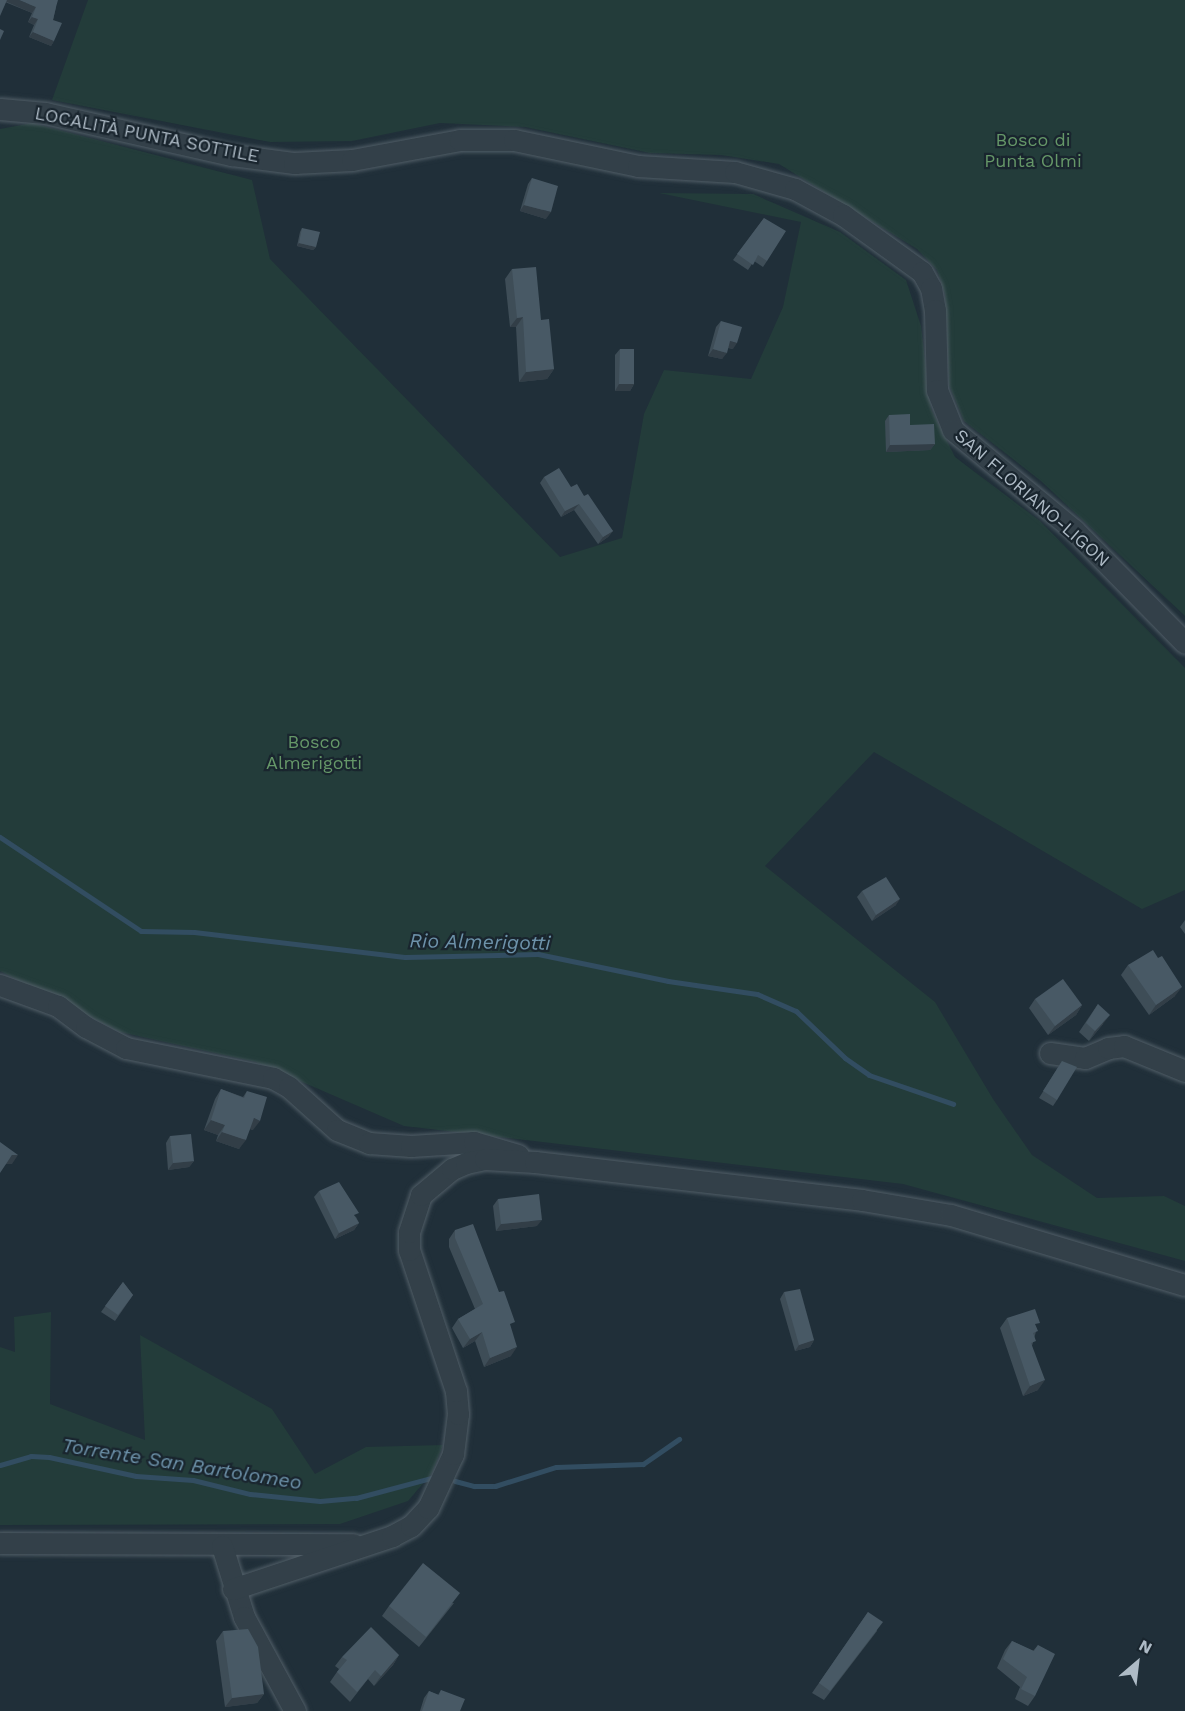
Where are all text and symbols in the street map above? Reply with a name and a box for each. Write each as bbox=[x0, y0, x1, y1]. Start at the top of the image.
street label: LOCALITÀ PUNTA SOTTILE bbox=[32, 102, 262, 168]
park label: Bosco di Punta Olmi bbox=[984, 130, 1082, 172]
street label: SAN FLORIANO-LIGON bbox=[950, 425, 1114, 571]
park label: Bosco Almerigotti bbox=[266, 732, 362, 774]
water label: Rio Almerigotti bbox=[409, 929, 551, 955]
water label: Torrente San Bartolomeo bbox=[60, 1433, 304, 1495]
north arrow bbox=[1107, 1633, 1167, 1693]
text: N bbox=[1136, 1635, 1155, 1658]

